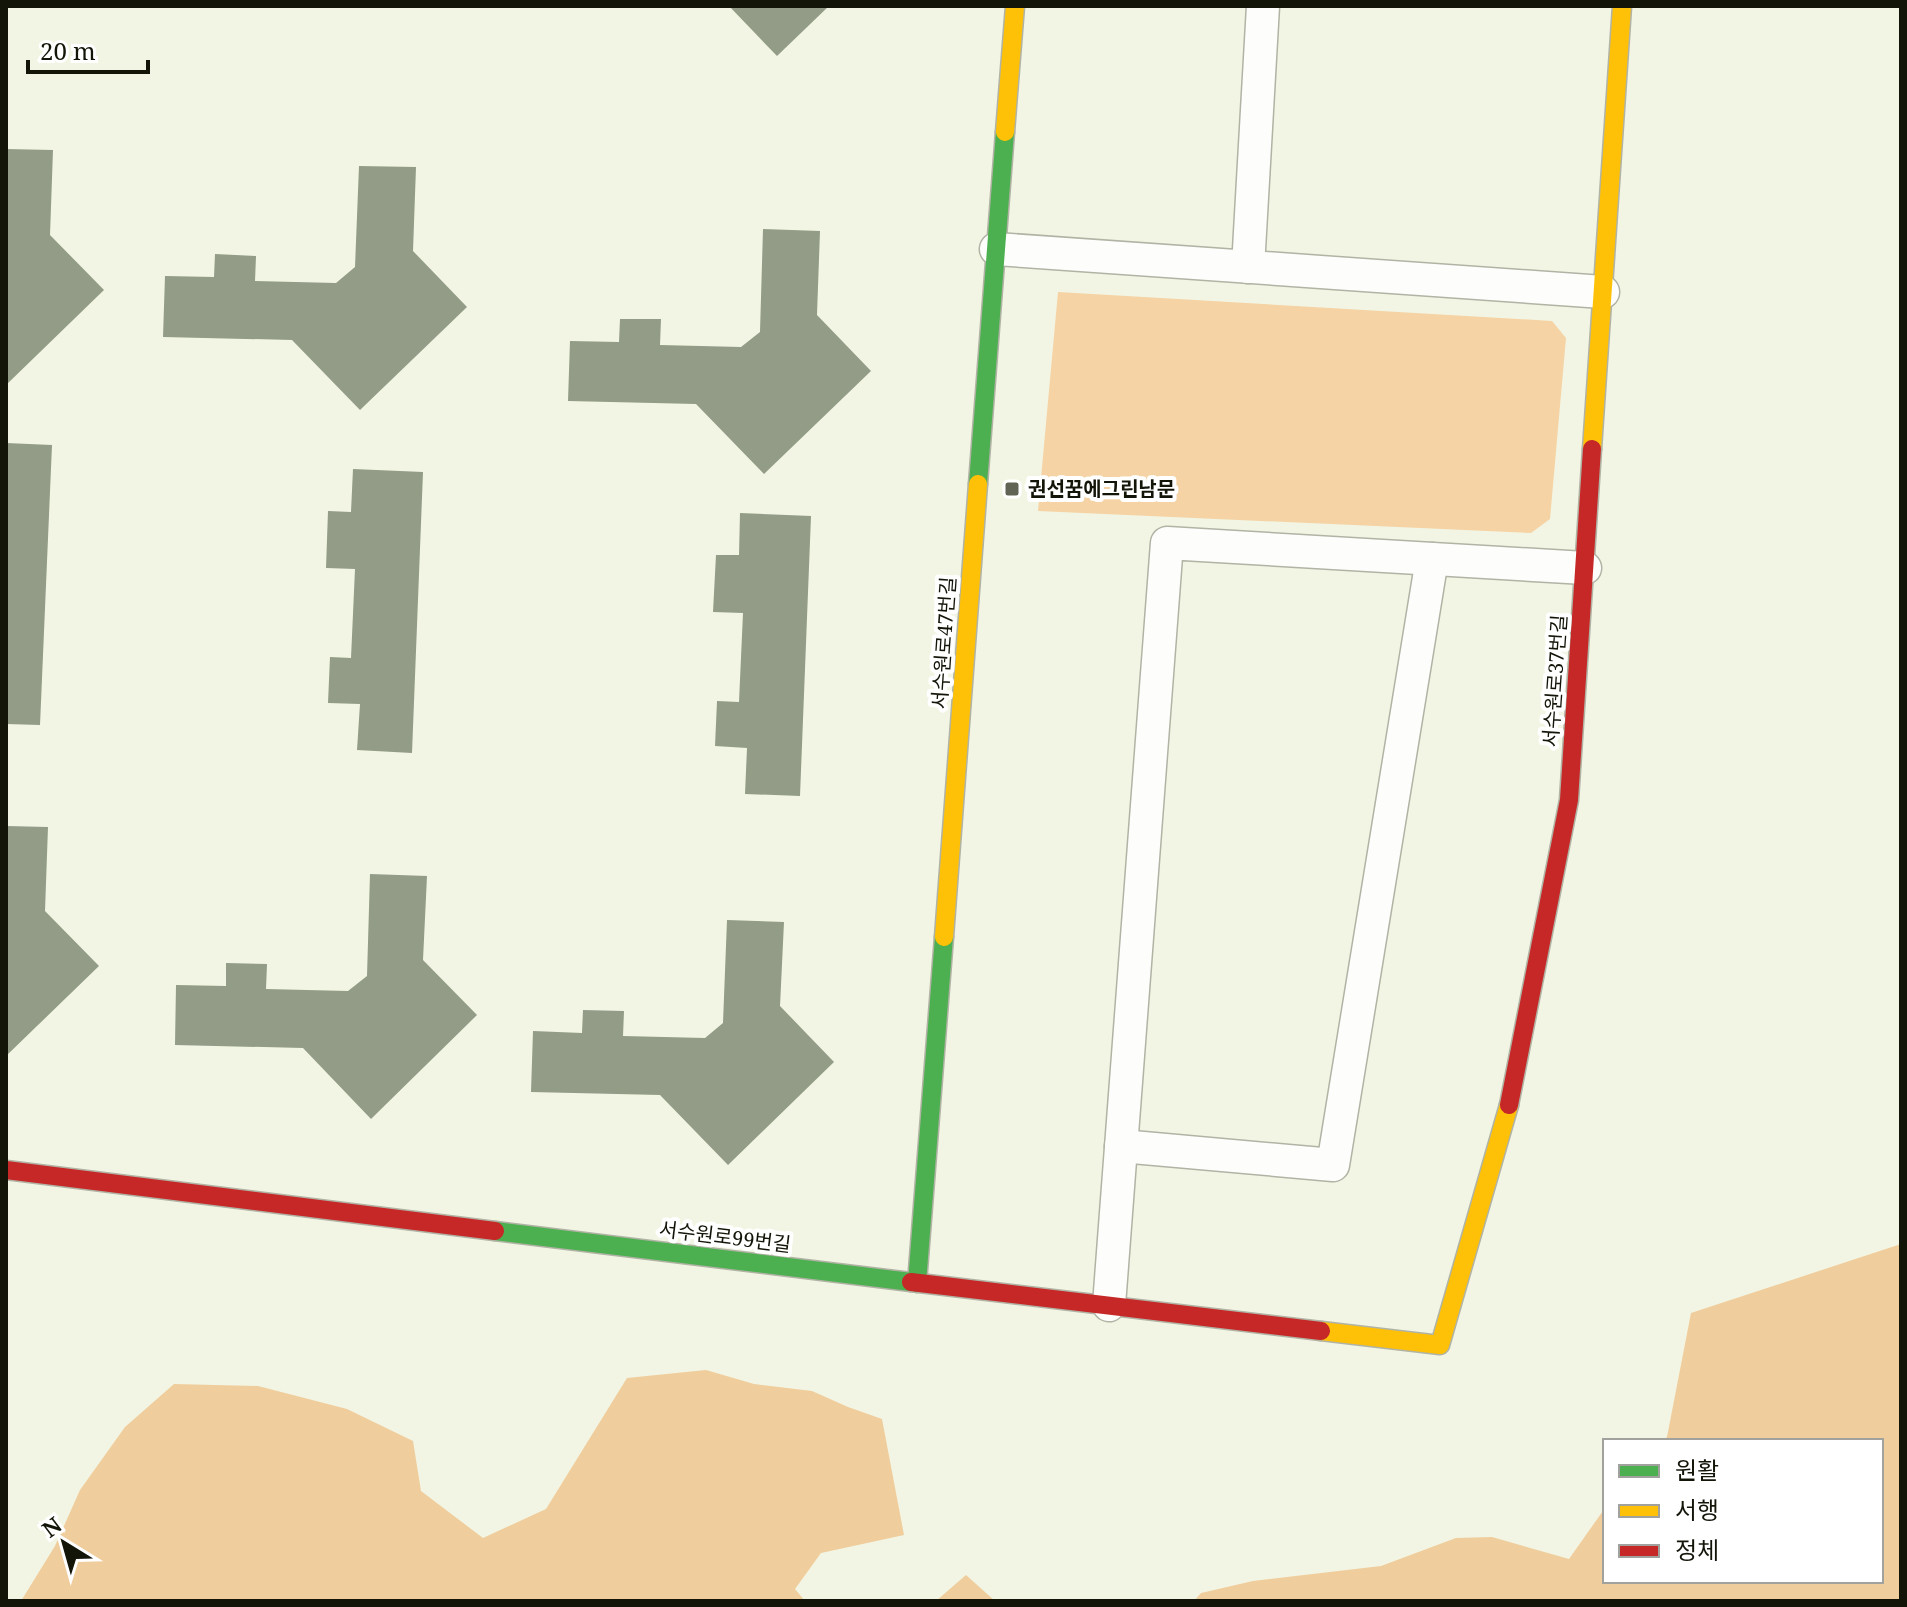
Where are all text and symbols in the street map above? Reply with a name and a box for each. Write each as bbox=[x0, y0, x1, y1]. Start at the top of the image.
scale bar bbox=[28, 24, 148, 74]
text: 20 m bbox=[40, 34, 96, 67]
place label: 권선꿈에그린남문 bbox=[1028, 475, 1175, 502]
marker: 권선꿈에그린남문 bbox=[1003, 480, 1021, 498]
street label: 서수원로47번길 bbox=[925, 576, 962, 710]
street label: 서수원로37번길 bbox=[1536, 614, 1573, 748]
street label: 서수원로99번길 bbox=[658, 1215, 793, 1258]
legend bbox=[1603, 1439, 1883, 1583]
text: 원활 bbox=[1675, 1453, 1719, 1486]
text: 서행 bbox=[1675, 1493, 1719, 1526]
north arrow bbox=[24, 1503, 104, 1583]
text: N bbox=[35, 1509, 67, 1543]
text: 정체 bbox=[1675, 1533, 1719, 1566]

